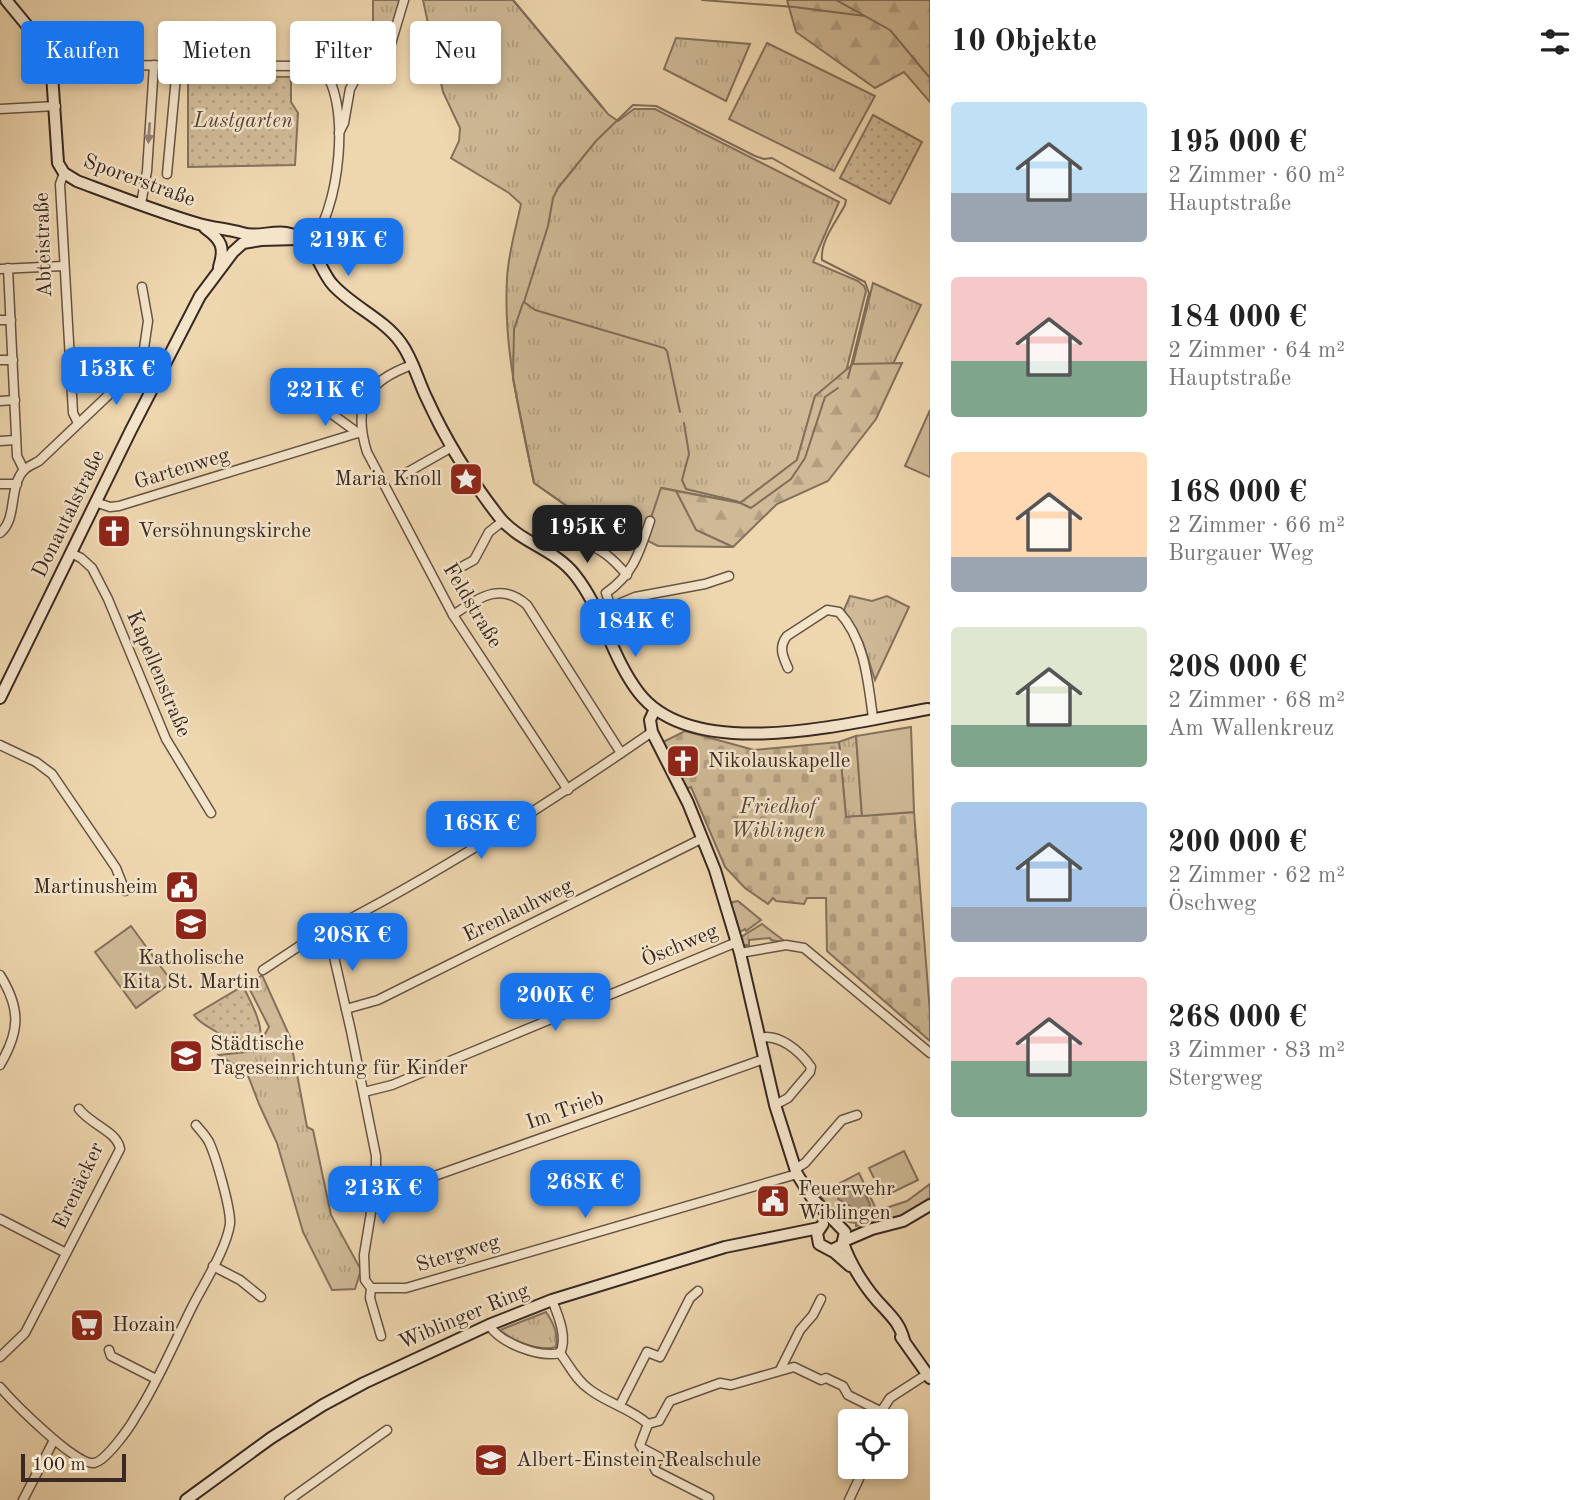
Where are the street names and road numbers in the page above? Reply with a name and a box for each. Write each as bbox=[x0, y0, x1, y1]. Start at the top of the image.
street label: Sporerstraße bbox=[80, 151, 198, 211]
street label: Abteistraße bbox=[32, 192, 56, 298]
street label: Gartenweg bbox=[132, 444, 233, 493]
street label: Donautalstraße bbox=[29, 447, 109, 581]
street label: Feldstraße bbox=[438, 560, 506, 652]
street label: Kapellenstraße bbox=[122, 608, 194, 740]
street label: Erenlauhweg bbox=[460, 875, 577, 947]
street label: Öschweg bbox=[637, 917, 722, 971]
street label: Im Trieb bbox=[524, 1088, 606, 1134]
street label: Erenäcker bbox=[50, 1139, 108, 1233]
street label: Stergweg bbox=[414, 1231, 503, 1277]
street label: Wiblinger Ring bbox=[396, 1280, 533, 1354]

